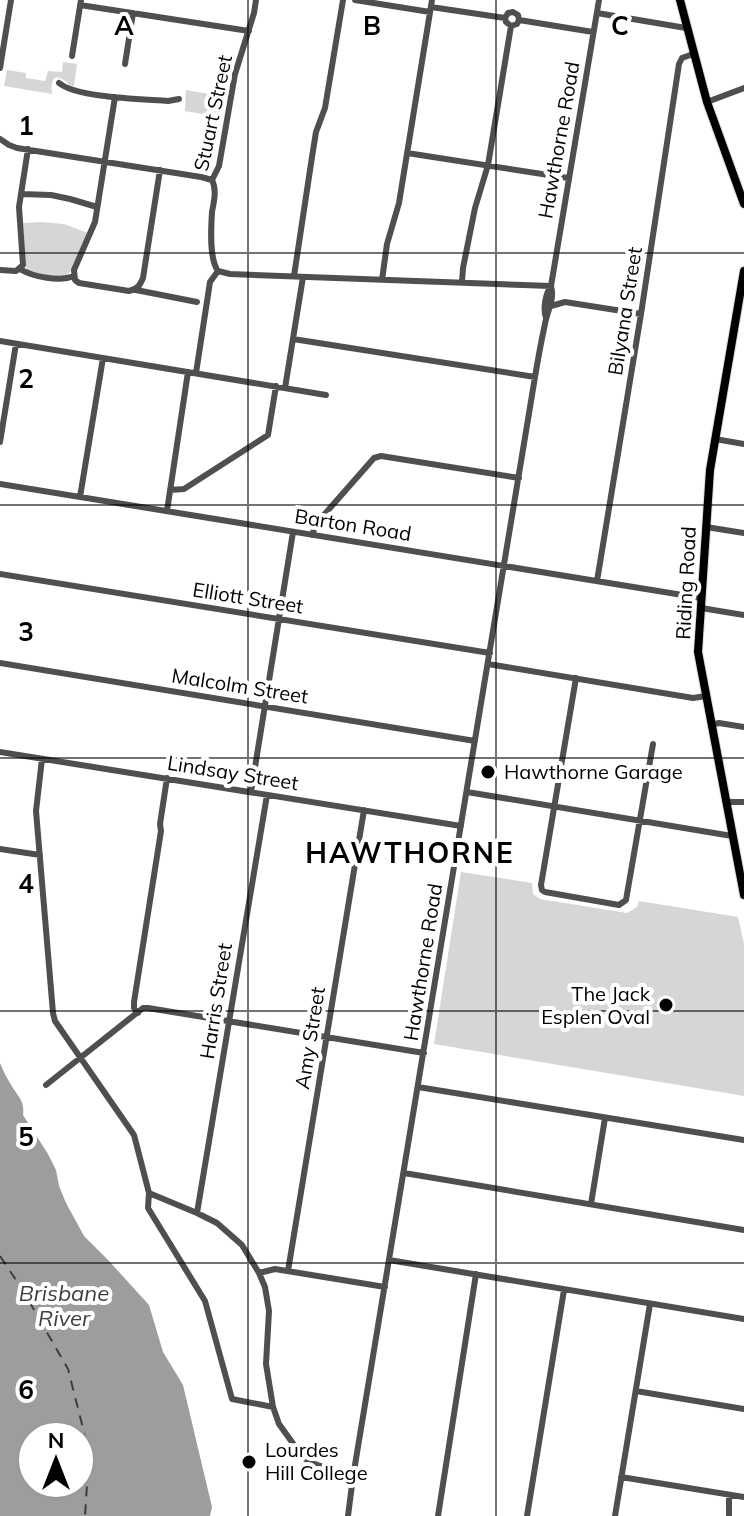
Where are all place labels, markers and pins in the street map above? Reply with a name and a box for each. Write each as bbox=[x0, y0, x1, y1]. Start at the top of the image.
place label: Hawthorne Garage bbox=[504, 759, 683, 784]
marker: Hawthorne Garage bbox=[479, 763, 497, 781]
place label: The Jack Esplen Oval bbox=[541, 981, 651, 1029]
marker: The Jack Esplen Oval bbox=[657, 996, 675, 1014]
place label: Lourdes Hill College bbox=[265, 1437, 368, 1485]
marker: Lourdes Hill College bbox=[240, 1453, 258, 1471]

